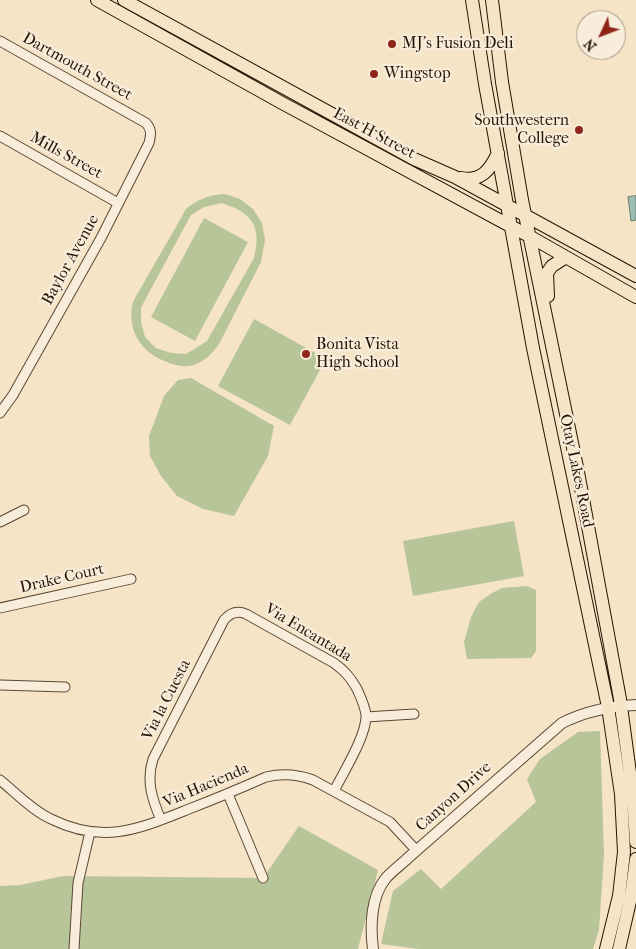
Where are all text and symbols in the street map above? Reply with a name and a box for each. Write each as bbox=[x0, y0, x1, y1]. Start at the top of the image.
north arrow bbox=[576, 10, 626, 60]
street label: Dartmouth Street bbox=[19, 29, 135, 105]
place label: MJ's Fusion Deli bbox=[402, 34, 513, 54]
text: N bbox=[581, 35, 600, 55]
marker: MJ's Fusion Deli bbox=[386, 38, 398, 50]
place label: Wingstop bbox=[384, 64, 451, 84]
marker: Wingstop bbox=[368, 68, 380, 80]
street label: East H Street bbox=[330, 104, 418, 164]
place label: Southwestern College bbox=[474, 111, 569, 149]
marker: Southwestern College bbox=[573, 124, 585, 136]
street label: Mills Street bbox=[26, 128, 106, 184]
street label: Baylor Avenue bbox=[38, 212, 104, 308]
place label: Bonita Vista High School bbox=[316, 335, 399, 373]
marker: Bonita Vista High School bbox=[300, 348, 312, 360]
street label: Otay Lakes Road bbox=[555, 413, 597, 529]
street label: Drake Court bbox=[18, 560, 106, 598]
street label: Via Encantada bbox=[261, 600, 355, 666]
street label: Via la Cuesta bbox=[138, 656, 196, 744]
street label: Canyon Drive bbox=[412, 758, 496, 836]
street label: Via Hacienda bbox=[160, 759, 252, 813]

